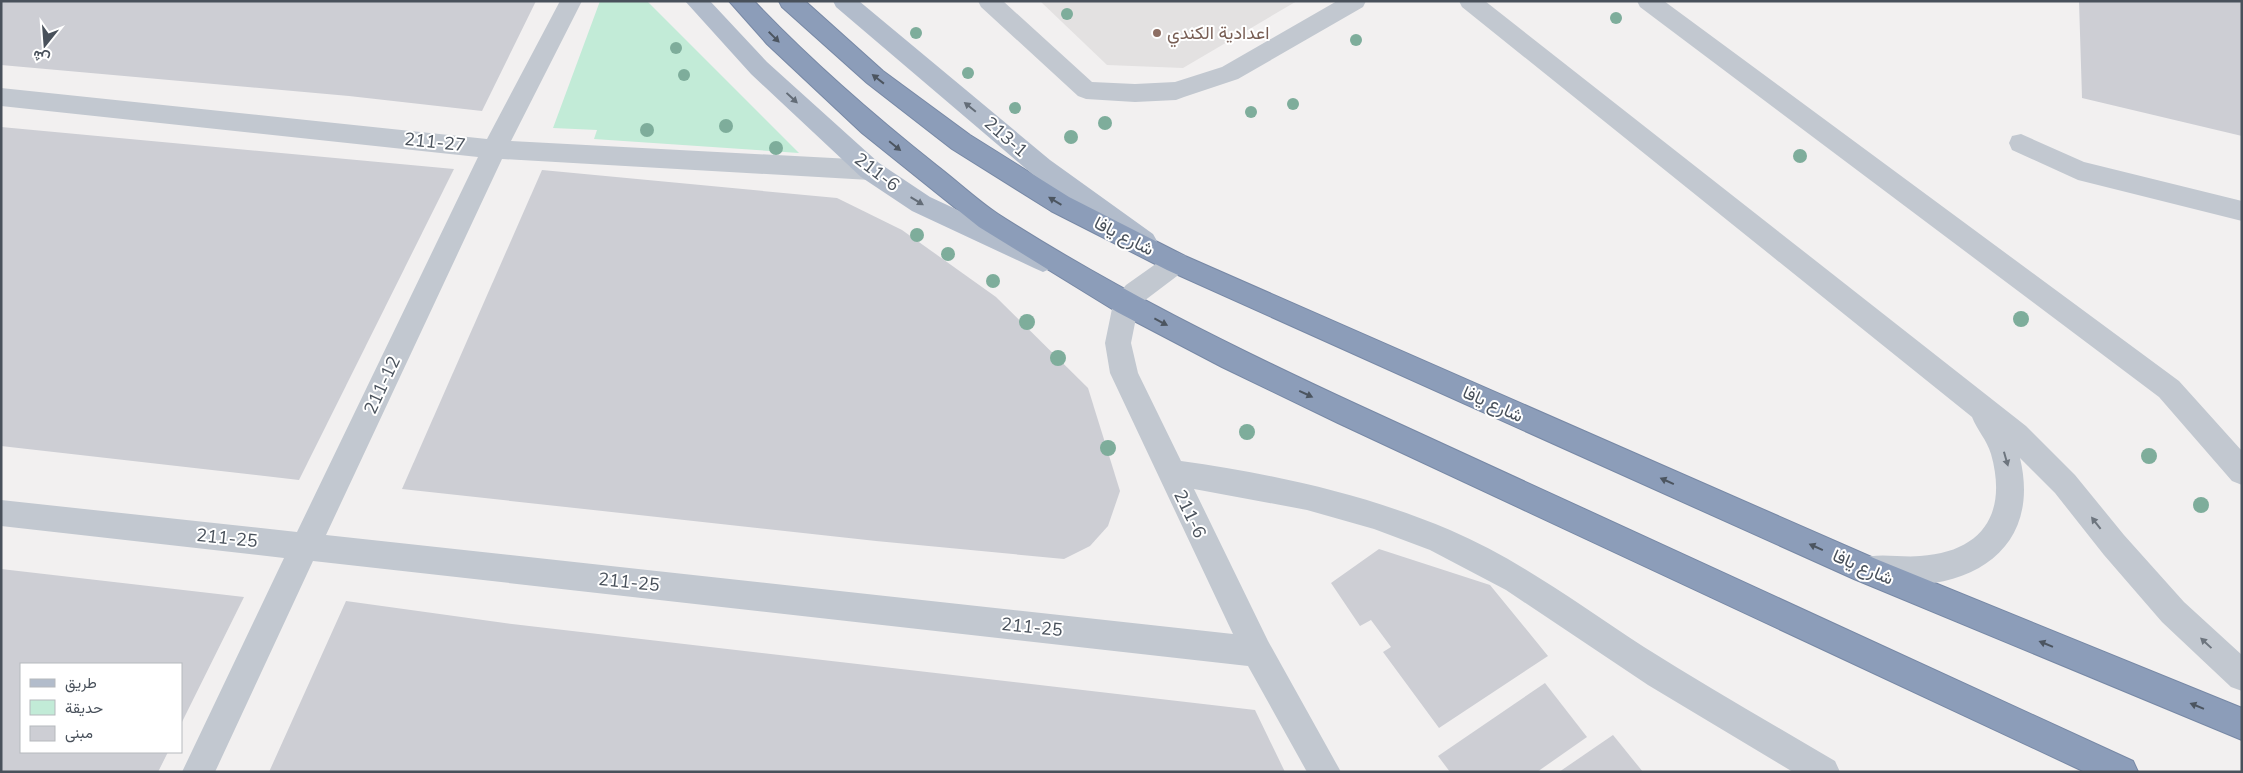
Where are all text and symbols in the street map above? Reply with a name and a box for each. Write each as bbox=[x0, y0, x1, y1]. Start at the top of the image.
north arrow bbox=[20, 20, 70, 70]
place label: اعدادية الكندي bbox=[1167, 21, 1269, 48]
marker: اعدادية الكندي bbox=[1151, 27, 1163, 39]
one-way arrow bbox=[768, 30, 780, 42]
text: ش bbox=[30, 45, 52, 68]
one-way arrow bbox=[872, 74, 885, 85]
one-way arrow bbox=[786, 92, 798, 104]
one-way arrow bbox=[964, 101, 977, 112]
street label: 213-1 bbox=[979, 111, 1033, 163]
street label: 211-27 bbox=[403, 127, 467, 157]
one-way arrow bbox=[888, 140, 901, 151]
street label: 211-6 bbox=[849, 147, 905, 197]
one-way arrow bbox=[911, 196, 924, 205]
one-way arrow bbox=[1049, 196, 1062, 205]
street label: شارع يافا bbox=[1090, 211, 1158, 261]
one-way arrow bbox=[1153, 318, 1168, 326]
street label: 211-12 bbox=[358, 352, 406, 418]
street label: شارع يافا bbox=[1459, 380, 1527, 428]
one-way arrow bbox=[1299, 391, 1313, 399]
one-way arrow bbox=[2003, 452, 2011, 467]
one-way arrow bbox=[1660, 477, 1674, 485]
street label: 211-6 bbox=[1168, 486, 1212, 542]
one-way arrow bbox=[2091, 517, 2102, 530]
street label: 211-25 bbox=[195, 523, 259, 553]
one-way arrow bbox=[1809, 543, 1823, 551]
street label: شارع يافا bbox=[1829, 543, 1897, 591]
street label: 211-25 bbox=[597, 567, 661, 597]
street label: 211-25 bbox=[1000, 612, 1064, 642]
one-way arrow bbox=[2200, 637, 2212, 649]
one-way arrow bbox=[2039, 639, 2054, 647]
legend bbox=[20, 663, 182, 753]
text: طريق bbox=[65, 673, 97, 693]
text: حديقة bbox=[65, 698, 103, 718]
one-way arrow bbox=[2190, 701, 2204, 709]
text: مبنى bbox=[65, 723, 93, 743]

